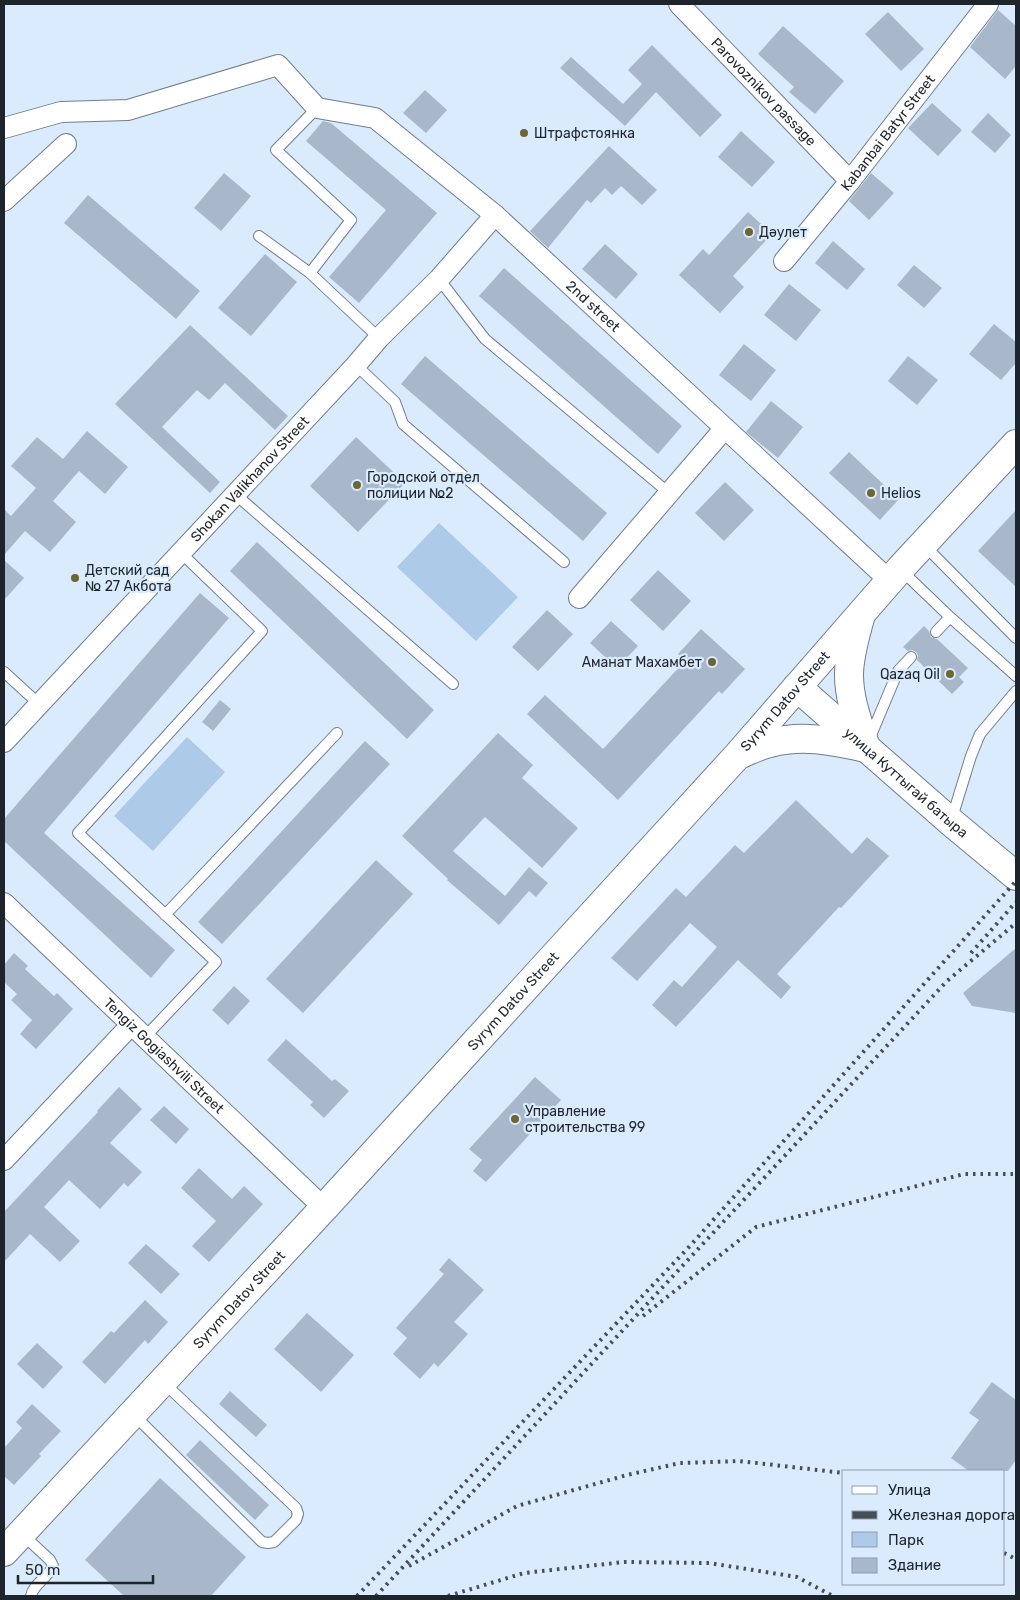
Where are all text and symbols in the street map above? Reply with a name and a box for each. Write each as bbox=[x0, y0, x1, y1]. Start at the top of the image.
street label: Parovoznikov passage bbox=[708, 34, 820, 149]
street label: Kabanbai Batyr Street bbox=[837, 71, 939, 194]
place label: Штрафстоянка bbox=[534, 125, 635, 142]
marker: Штрафстоянка bbox=[518, 127, 530, 139]
place label: Дәулет bbox=[759, 224, 807, 241]
marker: Дәулет bbox=[743, 226, 755, 238]
street label: 2nd street bbox=[563, 277, 624, 336]
street label: Shokan Valikhanov Street bbox=[187, 412, 313, 545]
place label: Городской отдел полиции №2 bbox=[367, 469, 480, 502]
marker: Городской отдел полиции №2 bbox=[351, 479, 363, 491]
place label: Helios bbox=[881, 485, 921, 502]
marker: Helios bbox=[865, 487, 877, 499]
place label: Детский сад № 27 Акбота bbox=[85, 562, 171, 595]
marker: Детский сад № 27 Акбота bbox=[69, 572, 81, 584]
street label: Syrym Datov Street bbox=[737, 647, 833, 755]
place label: Аманат Махамбет bbox=[582, 654, 702, 671]
marker: Аманат Махамбет bbox=[706, 656, 718, 668]
place label: Qazaq Oil bbox=[880, 666, 940, 683]
marker: Qazaq Oil bbox=[944, 668, 956, 680]
street label: улица Куттыгай батыра bbox=[841, 724, 971, 841]
street label: Syrym Datov Street bbox=[464, 948, 563, 1054]
street label: Tengiz Gogiashvili Street bbox=[100, 994, 228, 1117]
place label: Управление строительства 99 bbox=[525, 1103, 645, 1136]
marker: Управление строительства 99 bbox=[509, 1113, 521, 1125]
street label: Syrym Datov Street bbox=[189, 1247, 289, 1352]
legend bbox=[842, 1470, 1005, 1585]
text: Улица bbox=[888, 1481, 931, 1499]
text: Железная дорога bbox=[888, 1506, 1015, 1524]
text: Парк bbox=[888, 1531, 924, 1549]
scale bar bbox=[18, 1552, 152, 1584]
text: Здание bbox=[888, 1556, 941, 1574]
text: 50 m bbox=[25, 1561, 60, 1579]

